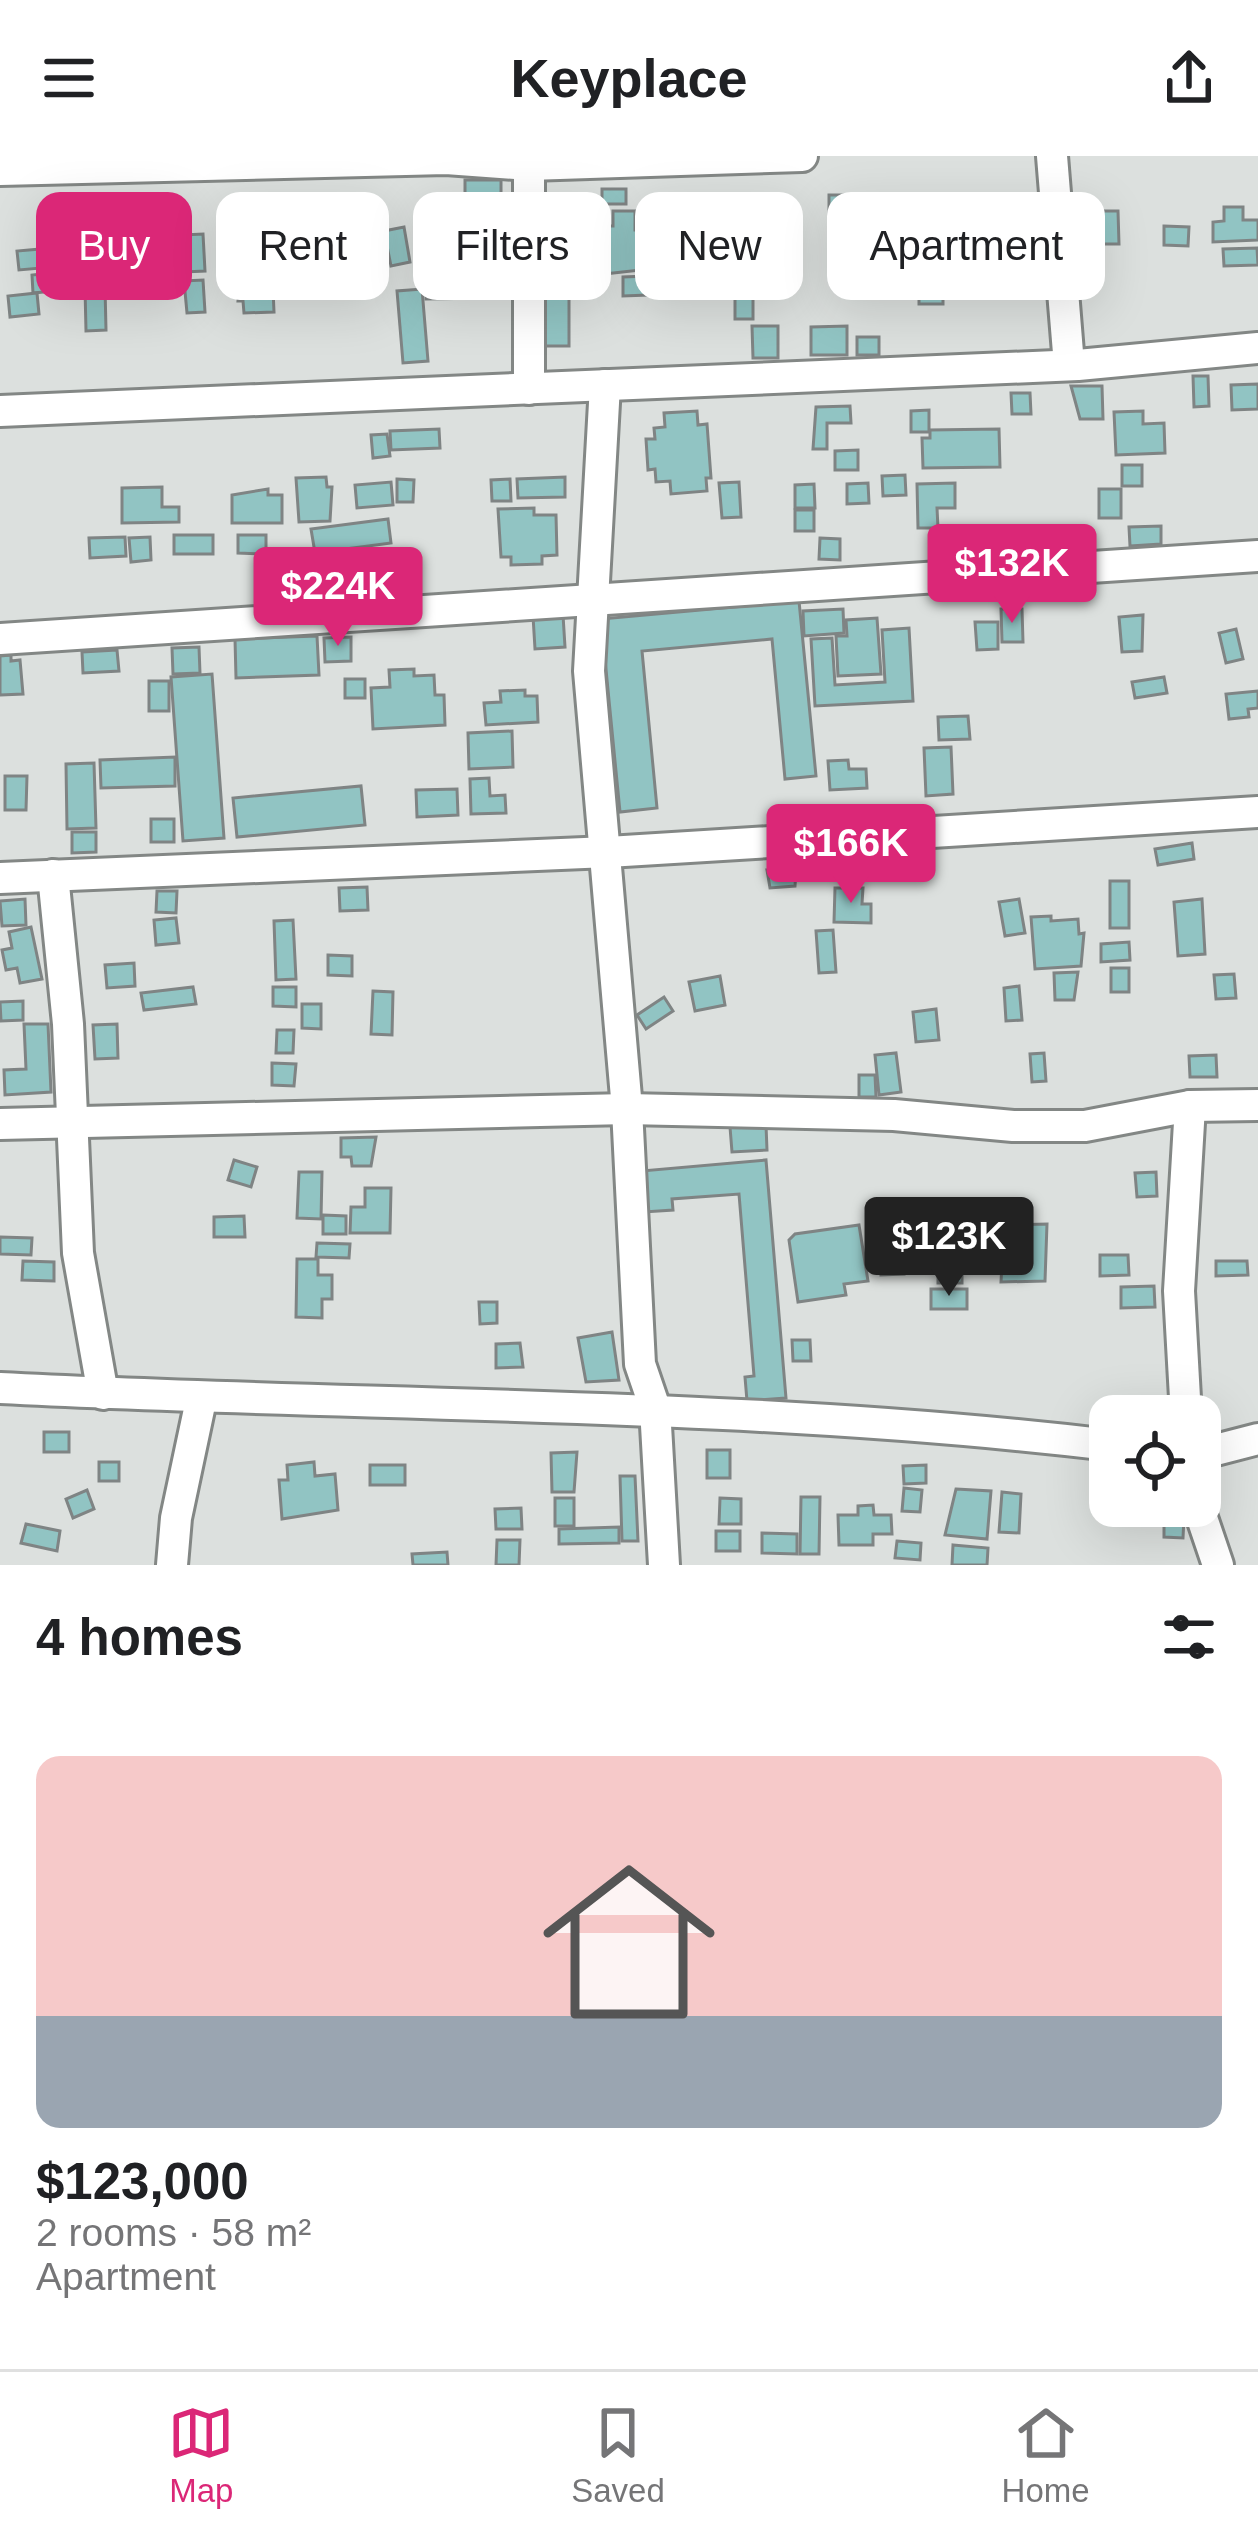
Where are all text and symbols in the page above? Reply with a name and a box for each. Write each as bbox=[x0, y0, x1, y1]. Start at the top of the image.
icon: menu bbox=[36, 45, 102, 111]
icon: share bbox=[1156, 45, 1222, 111]
text: Keyplace bbox=[510, 48, 748, 108]
chip: Buy bbox=[36, 192, 192, 300]
chip: Rent bbox=[216, 192, 389, 300]
chip: Filters bbox=[413, 192, 611, 300]
chip: New bbox=[635, 192, 803, 300]
chip: Apartment bbox=[827, 192, 1105, 300]
pin: $132K bbox=[928, 524, 1096, 626]
text: $132K bbox=[955, 541, 1069, 584]
pin: $224K bbox=[254, 547, 422, 649]
text: $224K bbox=[281, 564, 395, 607]
pin: $166K bbox=[767, 804, 935, 906]
text: $166K bbox=[794, 821, 908, 864]
pin: $123K bbox=[865, 1197, 1033, 1299]
text: $123K bbox=[892, 1214, 1006, 1257]
map controls bbox=[1089, 1395, 1221, 1527]
button: locate bbox=[1089, 1395, 1221, 1527]
icon: filters bbox=[1156, 1604, 1222, 1670]
text: 4 homes bbox=[36, 1609, 243, 1666]
icon: home bbox=[521, 1834, 737, 2050]
text: $123,000 bbox=[36, 2153, 249, 2210]
text: 2 rooms · 58 m² bbox=[36, 2211, 311, 2254]
text: Apartment bbox=[36, 2255, 216, 2298]
tab: Map bbox=[168, 2400, 234, 2510]
tab: Saved bbox=[571, 2400, 665, 2510]
tab: Home bbox=[1002, 2400, 1090, 2510]

